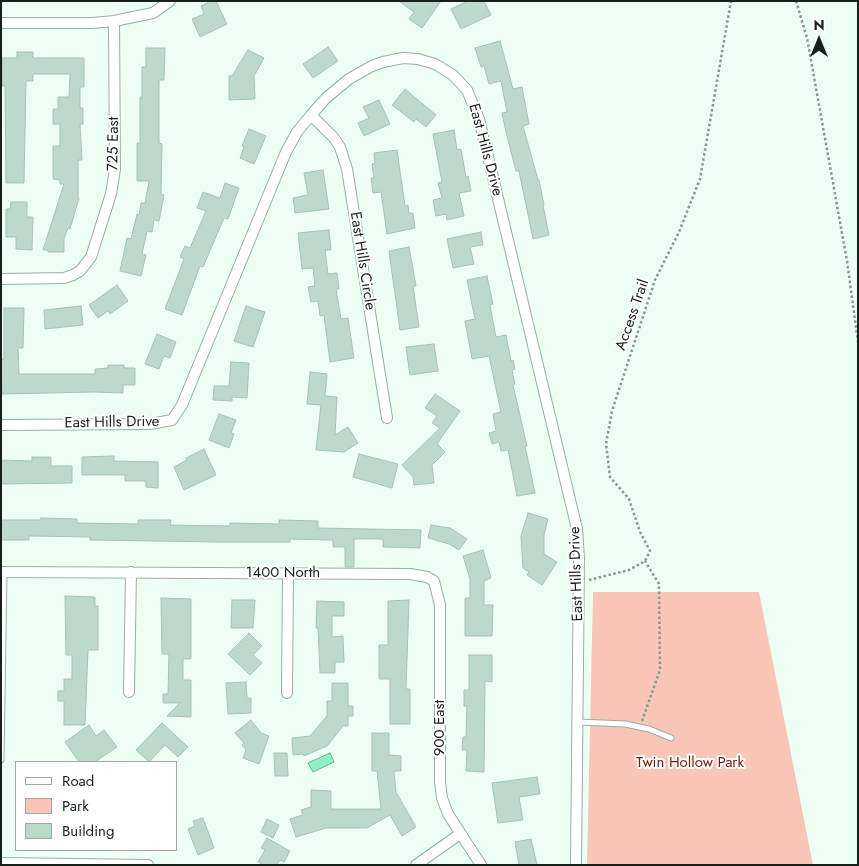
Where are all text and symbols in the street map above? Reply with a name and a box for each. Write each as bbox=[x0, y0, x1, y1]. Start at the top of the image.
north arrow bbox=[794, 15, 844, 65]
text: N bbox=[813, 15, 825, 35]
street label: East Hills Drive bbox=[464, 102, 506, 198]
street label: 725 East bbox=[105, 117, 123, 171]
street label: East Hills Circle bbox=[345, 211, 379, 311]
street label: Access Trail bbox=[612, 277, 654, 353]
street label: East Hills Drive bbox=[64, 413, 160, 433]
street label: East Hills Drive bbox=[566, 526, 588, 622]
street label: 1400 North bbox=[246, 564, 320, 582]
street label: 900 East bbox=[431, 700, 449, 756]
park label: Twin Hollow Park bbox=[636, 754, 744, 772]
legend bbox=[15, 761, 178, 851]
text: Road bbox=[62, 770, 94, 792]
text: Park bbox=[62, 795, 89, 817]
text: Building bbox=[62, 820, 114, 842]

